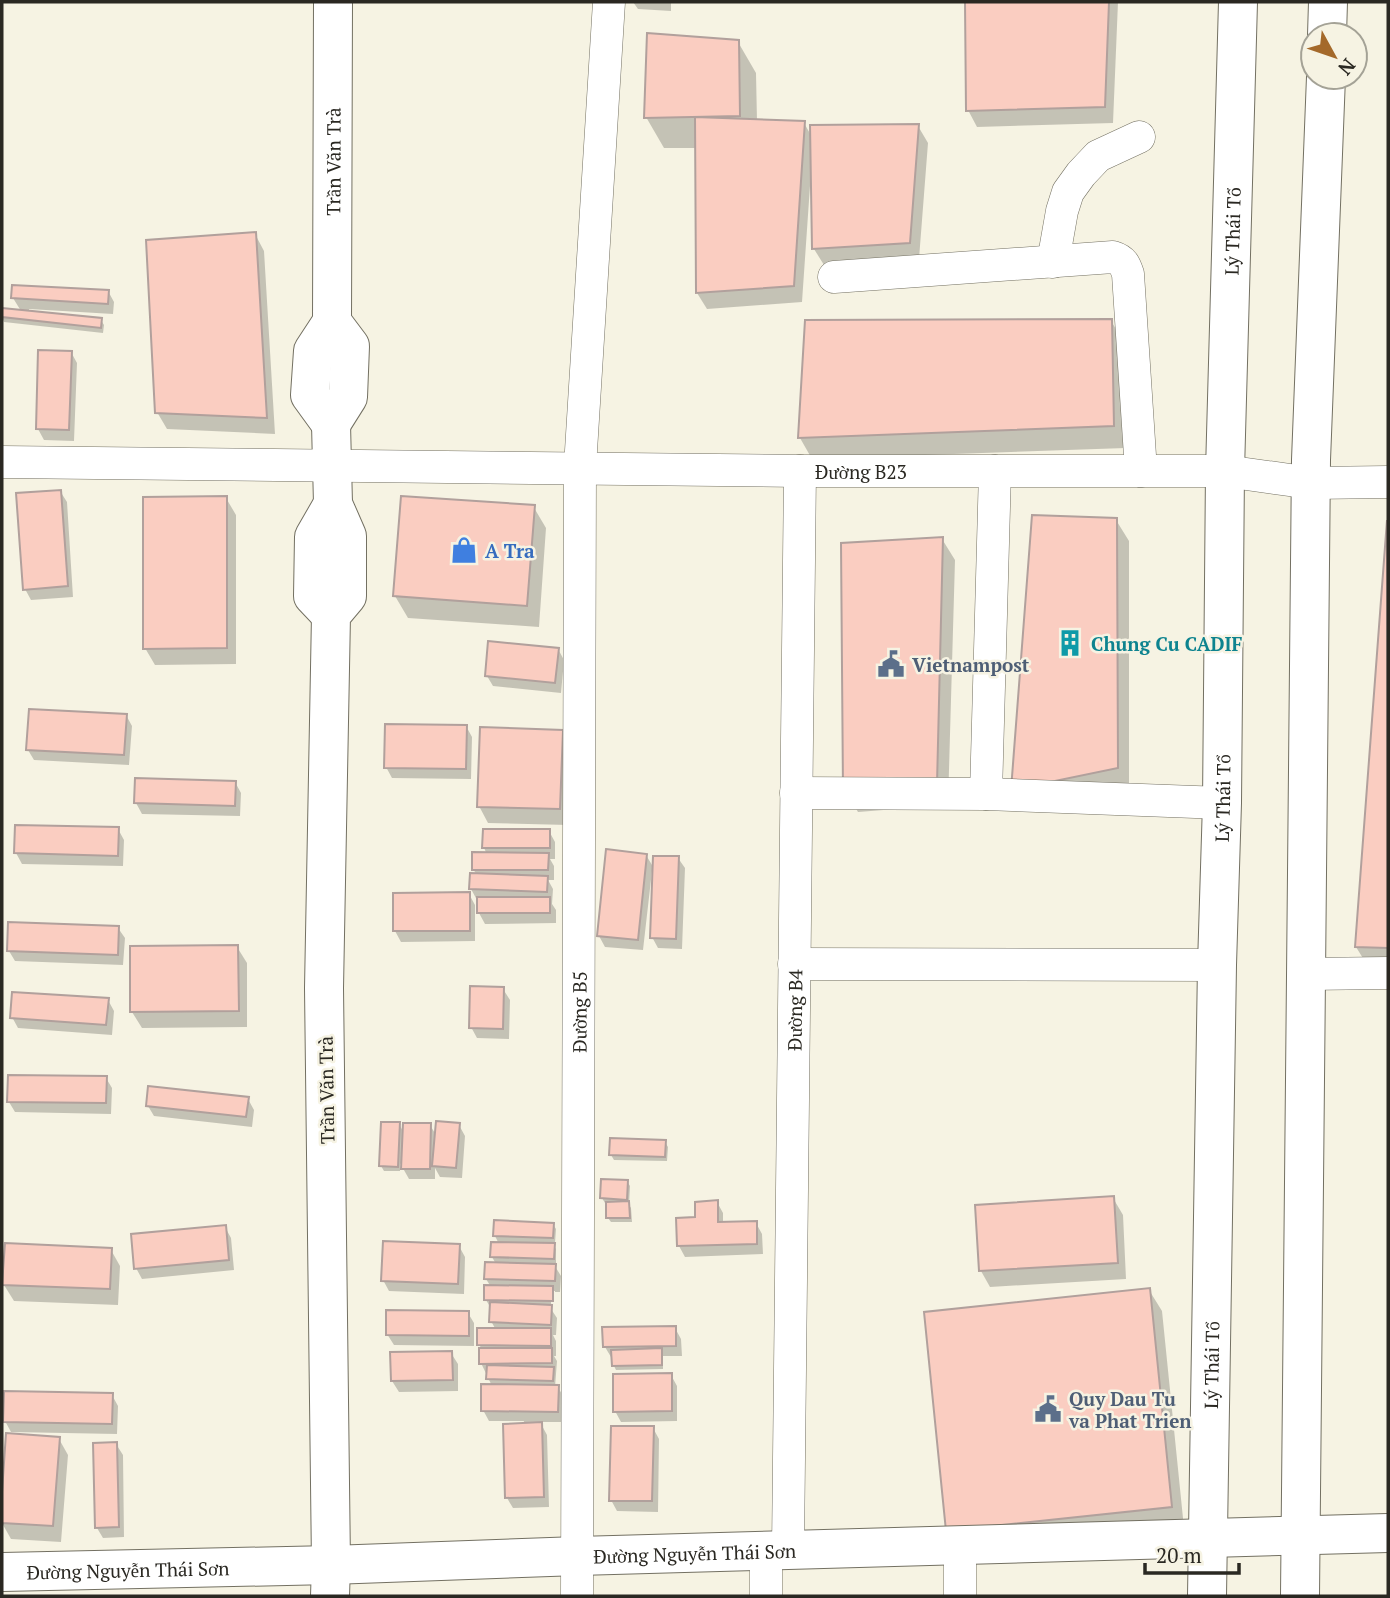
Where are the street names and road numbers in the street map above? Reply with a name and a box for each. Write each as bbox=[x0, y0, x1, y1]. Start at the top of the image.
street label: Trần Văn Trà bbox=[320, 107, 345, 216]
street label: Lý Thái Tổ bbox=[1218, 187, 1245, 276]
street label: Đường B23 bbox=[815, 459, 907, 484]
street label: Lý Thái Tổ bbox=[1208, 754, 1235, 842]
street label: Đường B4 bbox=[781, 968, 807, 1051]
street label: Đường B5 bbox=[566, 971, 591, 1053]
street label: Trần Văn Trà bbox=[313, 1035, 339, 1144]
street label: Lý Thái Tổ bbox=[1197, 1321, 1224, 1409]
street label: Đường Nguyễn Thái Sơn bbox=[593, 1537, 797, 1568]
street label: Đường Nguyễn Thái Sơn bbox=[26, 1555, 230, 1584]

